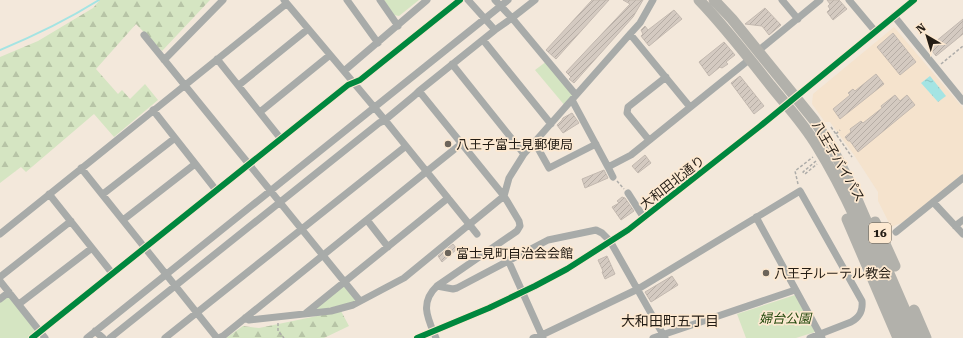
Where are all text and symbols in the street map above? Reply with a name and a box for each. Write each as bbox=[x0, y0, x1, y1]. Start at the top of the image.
north arrow bbox=[907, 16, 947, 56]
text: N bbox=[914, 20, 929, 36]
street label: 八王子バイパス bbox=[809, 118, 868, 204]
place label: 八王子富士見郵便局 bbox=[456, 137, 573, 152]
marker: 八王子富士見郵便局 bbox=[443, 139, 453, 149]
street label: 大和田北通り bbox=[637, 152, 708, 212]
road number: 16 bbox=[869, 223, 891, 243]
place label: 富士見町自治会会館 bbox=[456, 246, 573, 261]
marker: 富士見町自治会会館 bbox=[443, 248, 453, 258]
place label: 八王子ルーテル教会 bbox=[774, 266, 891, 281]
marker: 八王子ルーテル教会 bbox=[761, 268, 771, 278]
park label: 婦台公園 bbox=[759, 311, 813, 326]
district label: 大和田町五丁目 bbox=[621, 313, 719, 329]

